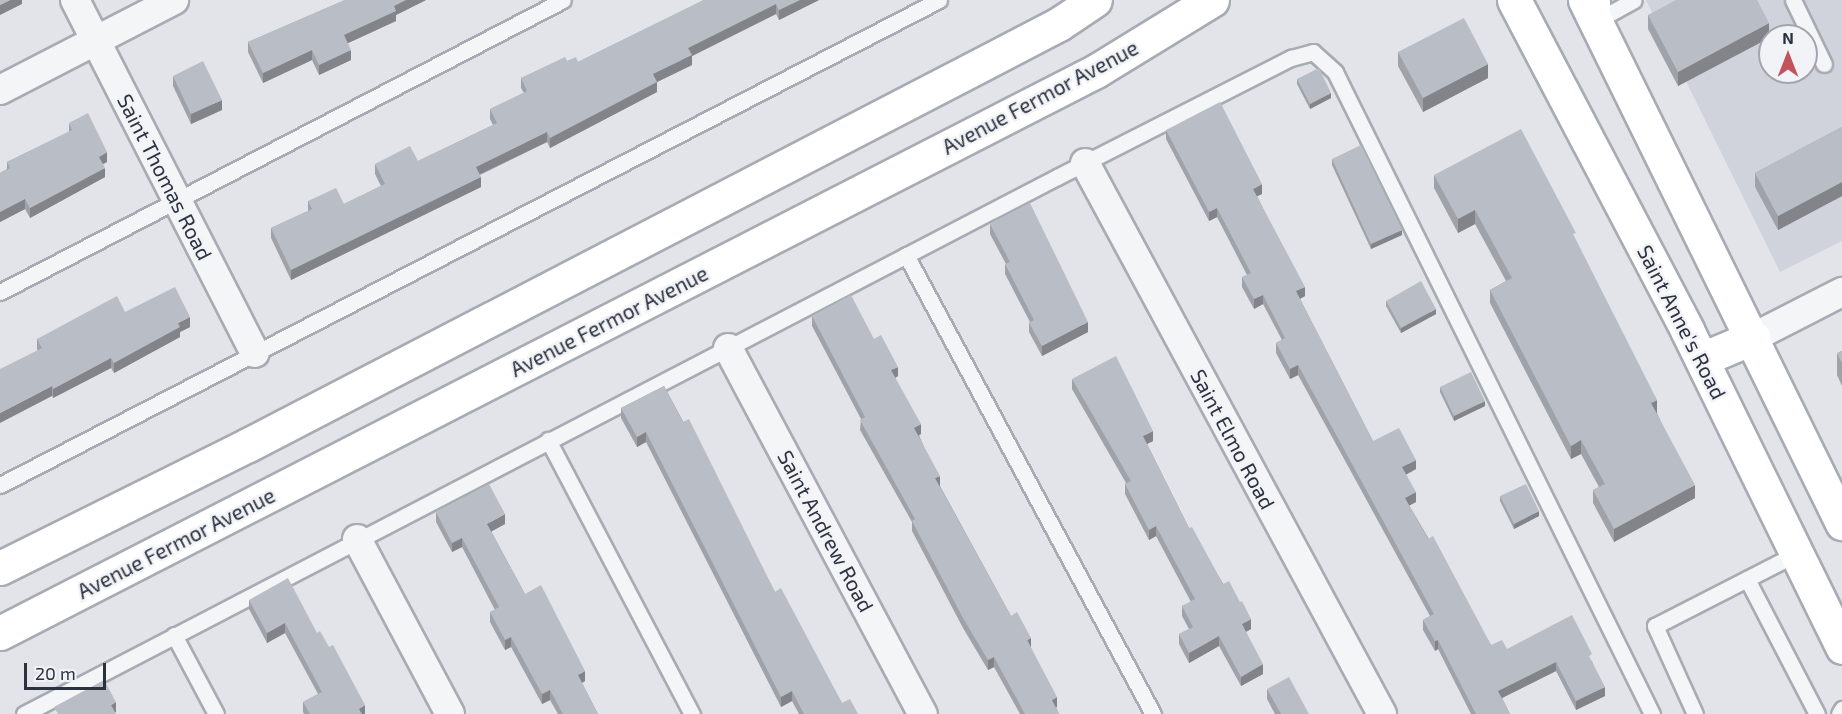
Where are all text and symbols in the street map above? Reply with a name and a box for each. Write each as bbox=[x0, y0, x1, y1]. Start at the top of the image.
north arrow bbox=[1758, 24, 1818, 84]
text: N bbox=[1782, 28, 1794, 47]
street label: Avenue Fermor Avenue bbox=[937, 34, 1143, 160]
street label: Saint Thomas Road bbox=[112, 90, 218, 264]
street label: Saint Anne's Road bbox=[1632, 240, 1732, 404]
street label: Avenue Fermor Avenue bbox=[505, 260, 713, 382]
street label: Saint Elmo Road bbox=[1186, 365, 1280, 513]
street label: Saint Andrew Road bbox=[773, 445, 879, 617]
street label: Avenue Fermor Avenue bbox=[72, 482, 280, 604]
scale bar bbox=[27, 651, 110, 689]
text: 20 m bbox=[35, 662, 76, 684]

